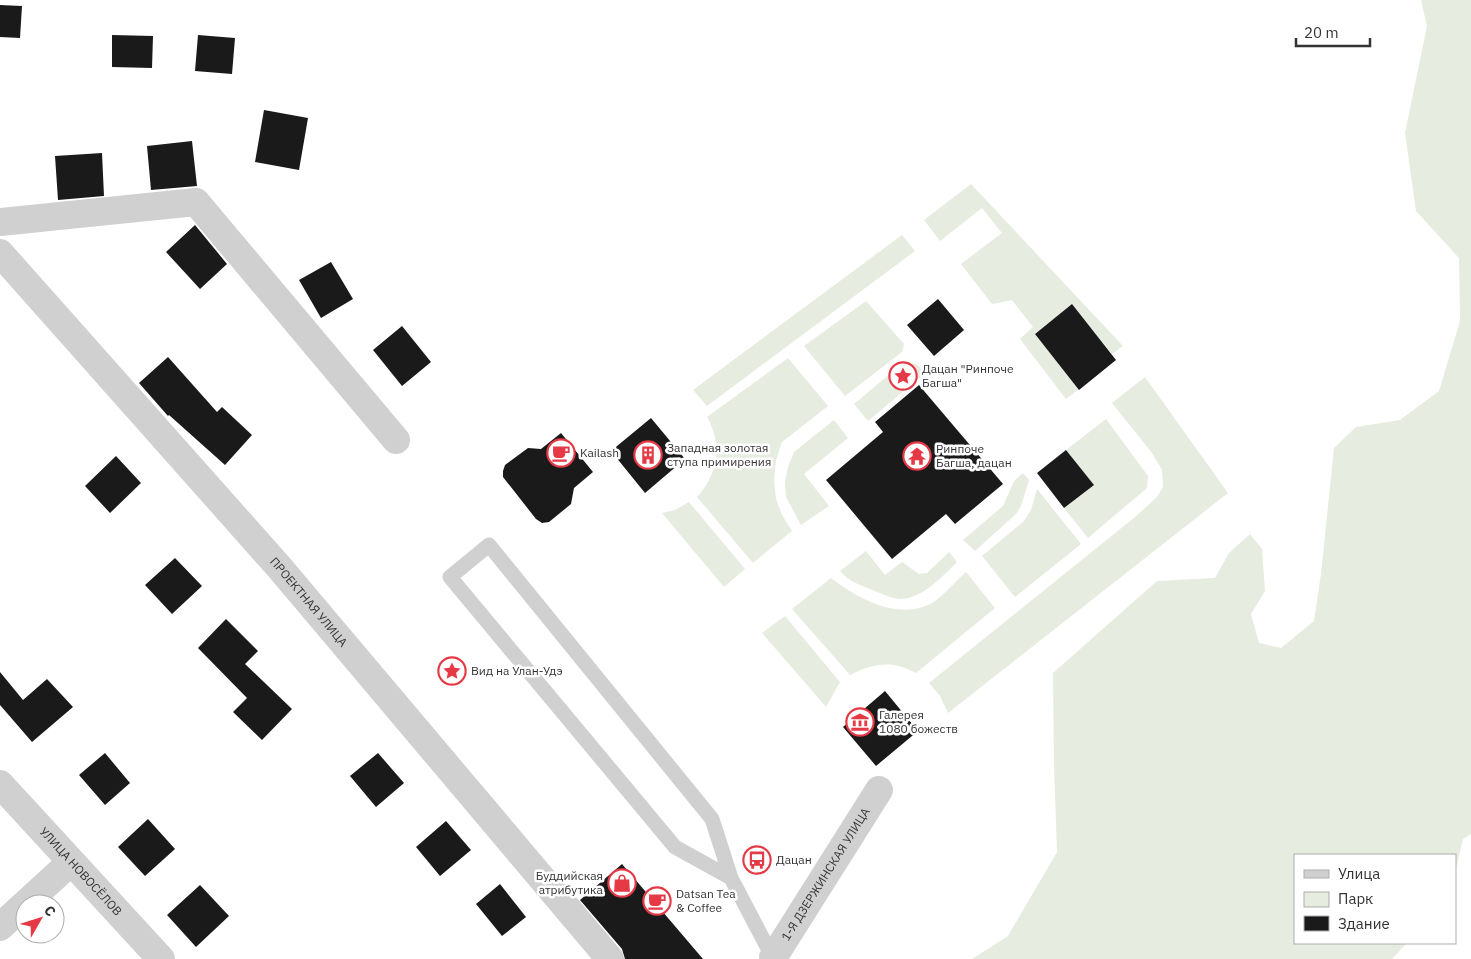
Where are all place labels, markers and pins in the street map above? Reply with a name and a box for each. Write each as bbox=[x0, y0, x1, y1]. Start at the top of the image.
place icon: Дацан "Ринпоче Багша" bbox=[888, 361, 918, 391]
place label: Дацан "Ринпоче Багша" bbox=[922, 361, 1014, 390]
cafe icon: Kailash bbox=[546, 438, 576, 468]
building icon: Западная золотая ступа примирения bbox=[633, 440, 663, 470]
place label: Западная золотая ступа примирения bbox=[667, 440, 771, 469]
temple icon: Ринпоче Багша, дацан bbox=[902, 441, 932, 471]
place label: Ринпоче Багша, дацан bbox=[936, 441, 1012, 470]
place label: Kailash bbox=[580, 445, 619, 460]
place icon: Вид на Улан-Удэ bbox=[437, 656, 467, 686]
place label: Вид на Улан-Удэ bbox=[471, 663, 563, 678]
museum icon: Галерея 1080 божеств bbox=[845, 707, 875, 737]
place label: Галерея 1080 божеств bbox=[879, 707, 958, 736]
bus stop icon: Дацан bbox=[742, 845, 772, 875]
place label: Дацан bbox=[776, 852, 812, 867]
place label: Буддийская атрибутика bbox=[536, 868, 604, 897]
shop icon: Буддийская атрибутика bbox=[607, 868, 637, 898]
cafe icon: Datsan Tea & Coffee bbox=[642, 886, 672, 916]
place label: Datsan Tea & Coffee bbox=[676, 886, 736, 915]

